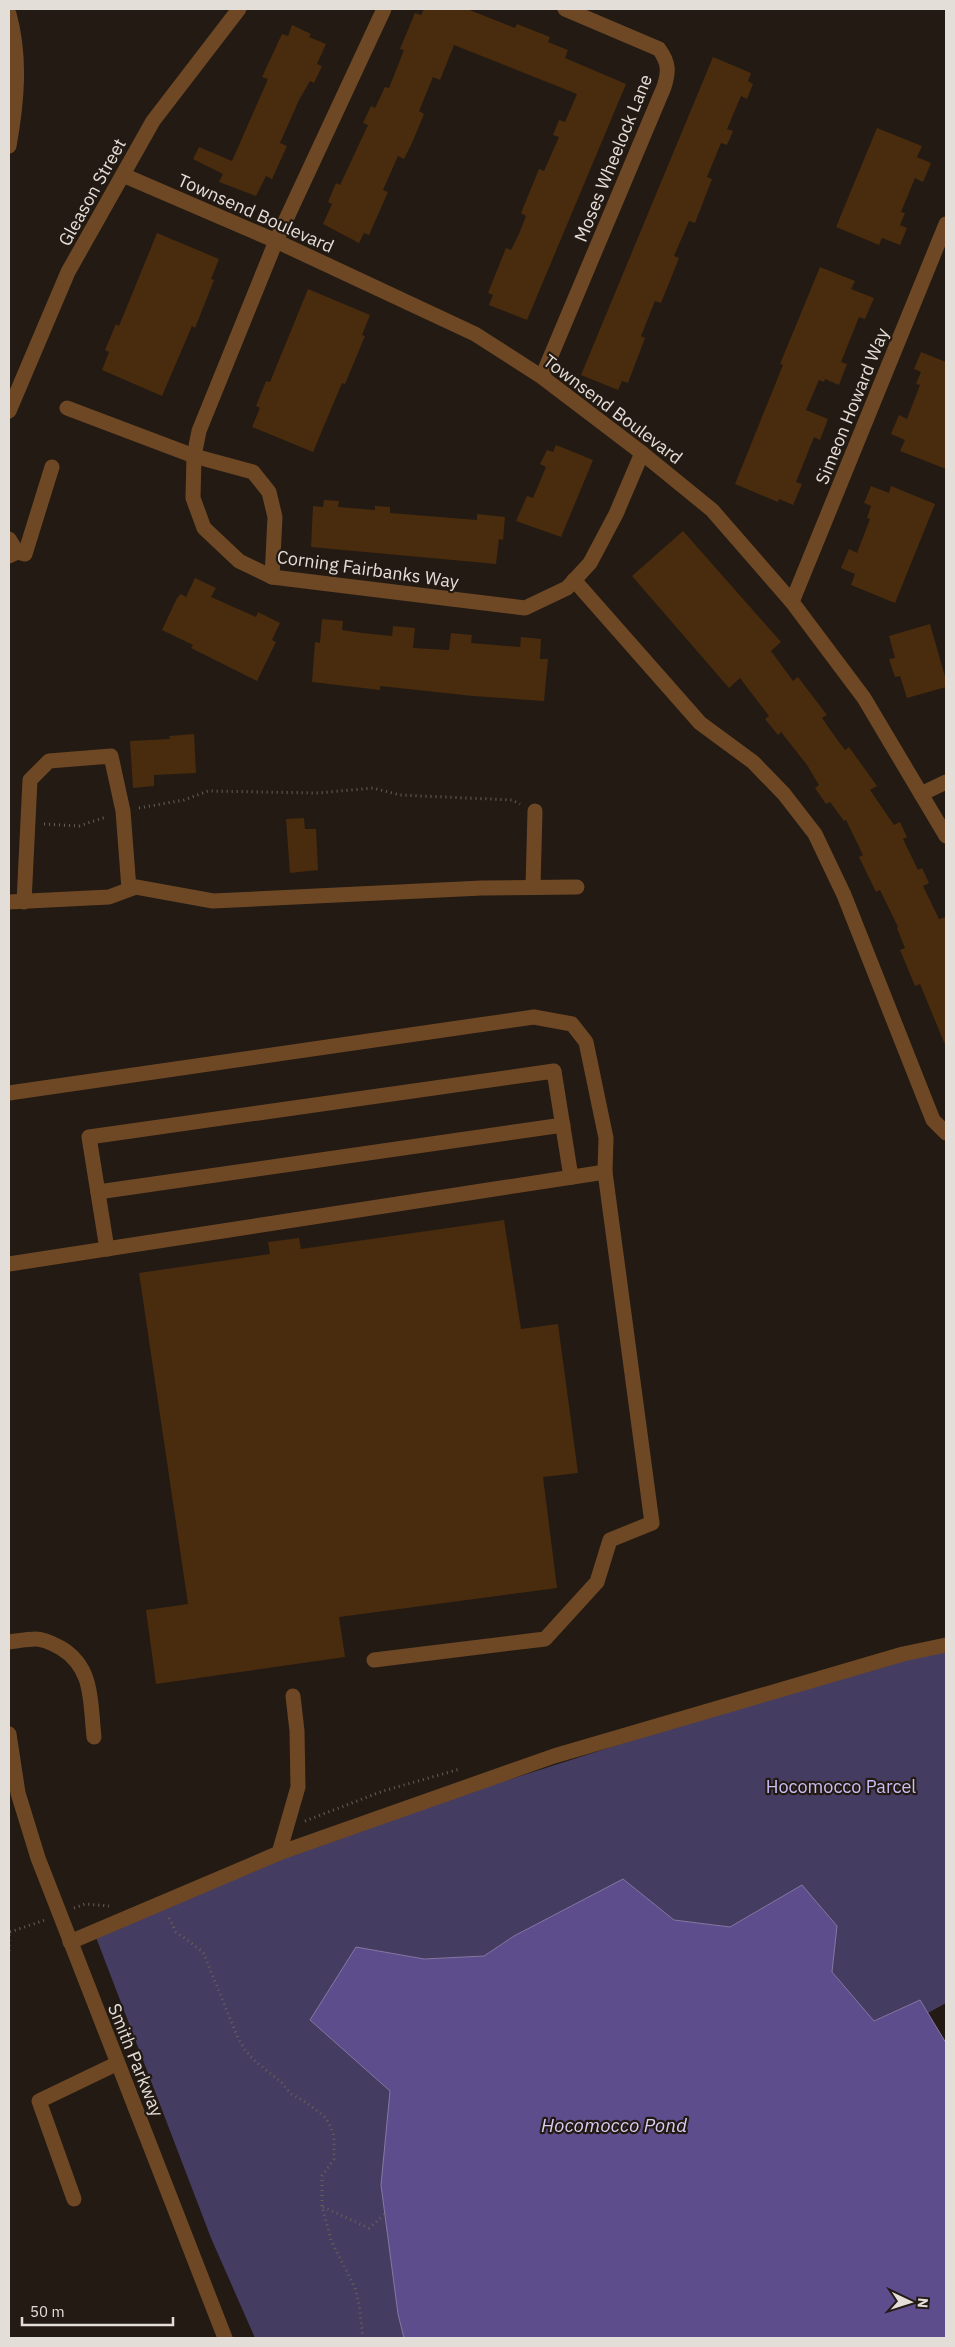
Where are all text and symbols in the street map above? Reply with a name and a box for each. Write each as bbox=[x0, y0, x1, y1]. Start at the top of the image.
street label: Moses Wheelock Lane bbox=[569, 71, 657, 245]
street label: Gleason Street bbox=[53, 134, 131, 250]
street label: Townsend Boulevard bbox=[174, 168, 338, 258]
street label: Simeon Howard Way bbox=[810, 324, 894, 488]
street label: Townsend Boulevard bbox=[539, 349, 687, 469]
street label: Corning Fairbanks Way bbox=[275, 545, 461, 593]
park label: Hocomocco Parcel bbox=[766, 1775, 916, 1798]
street label: Smith Parkway bbox=[103, 2000, 169, 2120]
water label: Hocomocco Pond bbox=[541, 2113, 688, 2137]
north arrow bbox=[885, 2277, 935, 2327]
scale bar bbox=[22, 2294, 174, 2326]
text: N bbox=[914, 2297, 932, 2309]
text: 50 m bbox=[30, 2302, 65, 2321]

